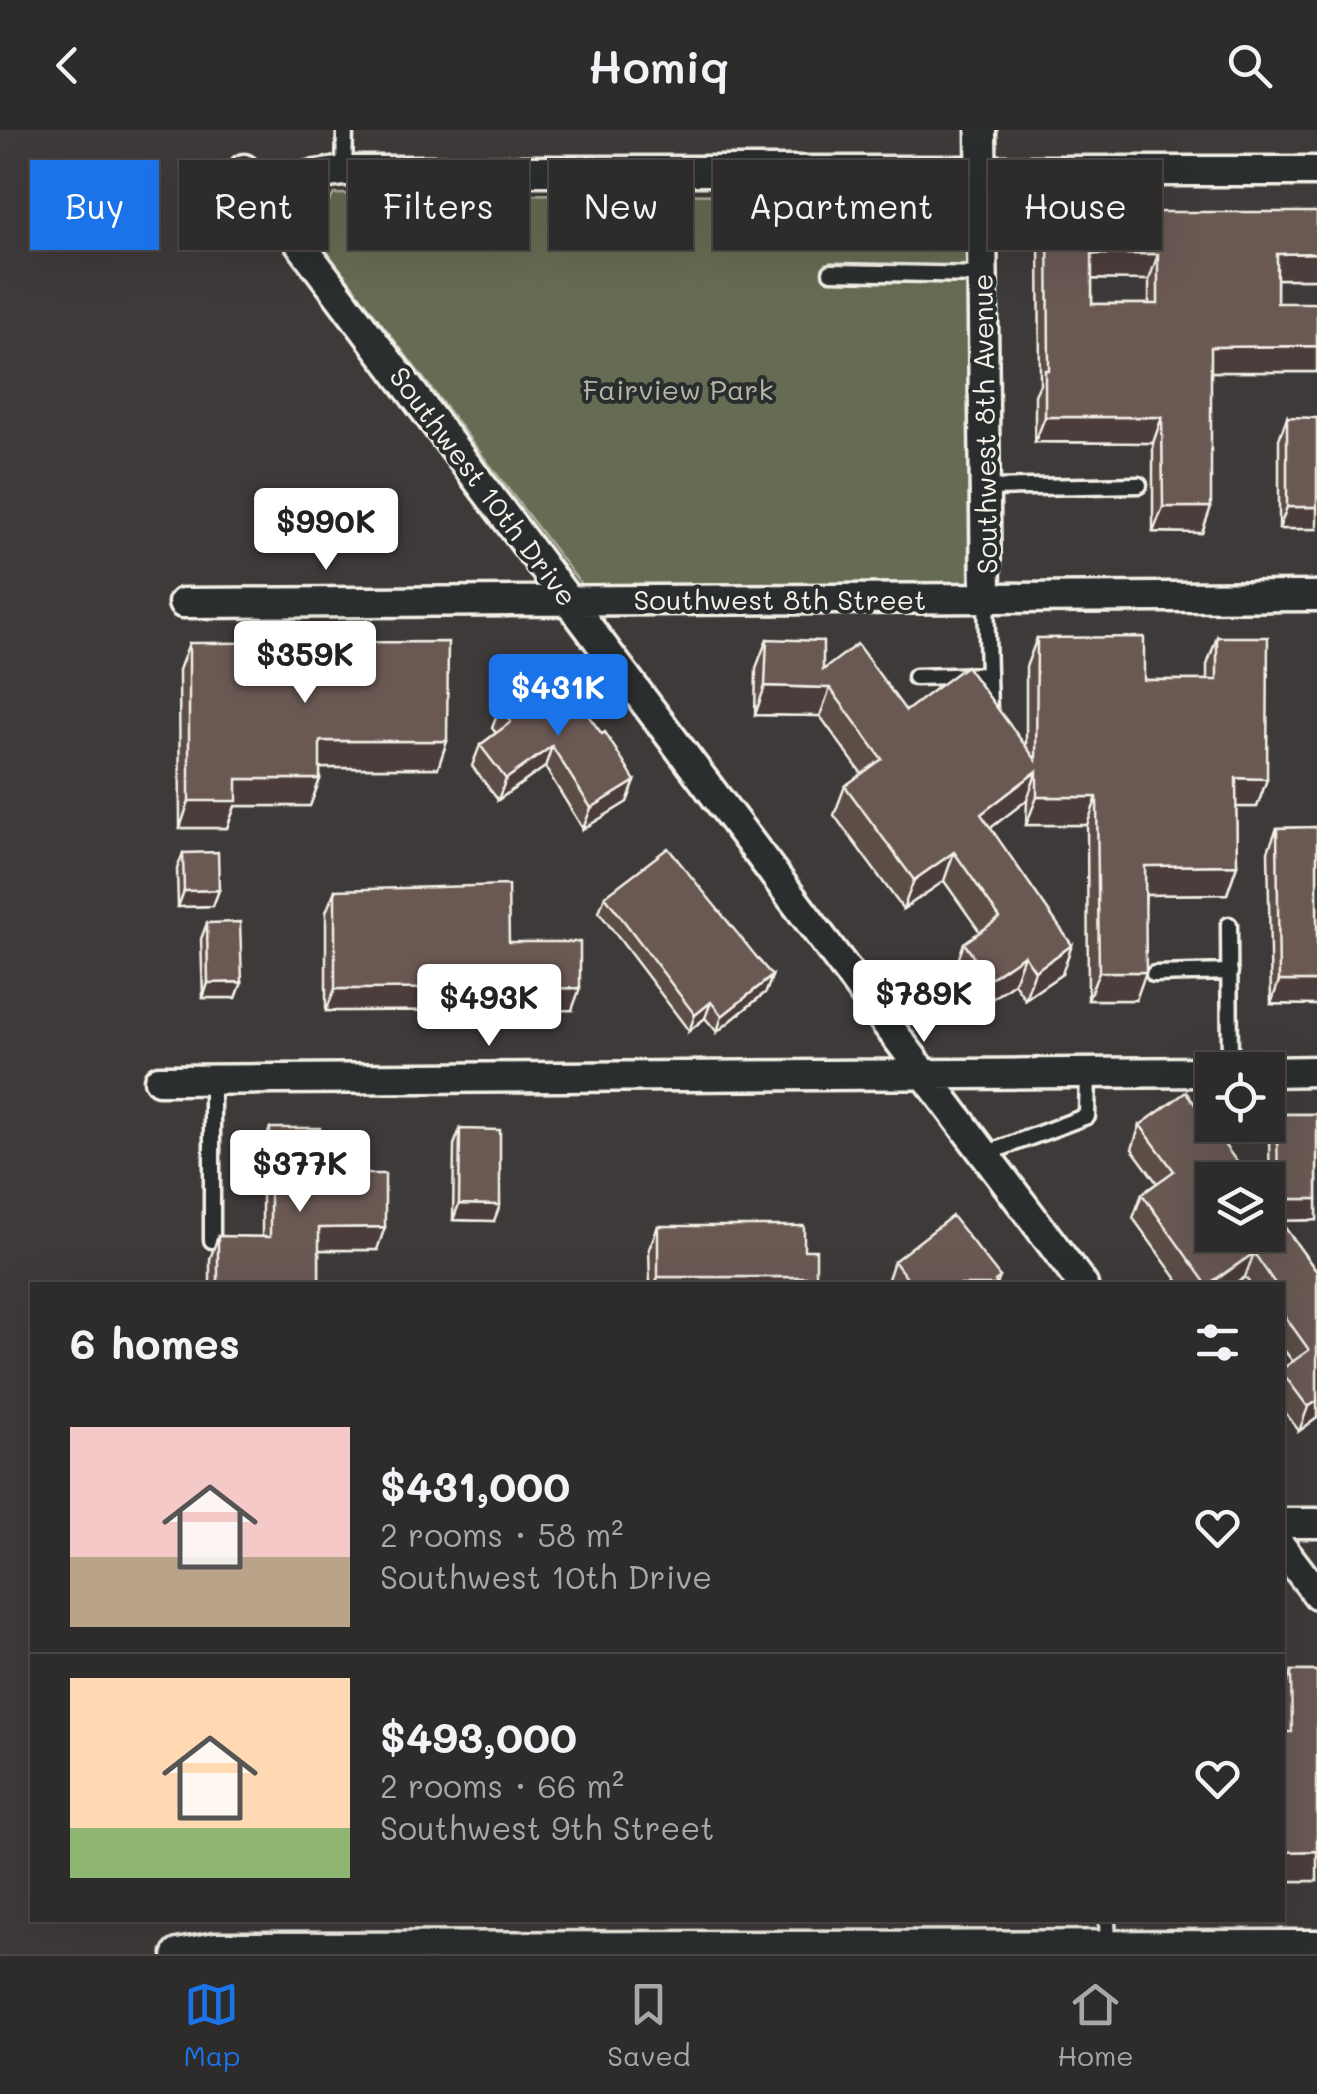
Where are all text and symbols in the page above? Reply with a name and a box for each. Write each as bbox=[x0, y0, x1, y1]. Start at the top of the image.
text: Homiq bbox=[588, 36, 729, 94]
icon: back bbox=[40, 38, 95, 93]
icon: search bbox=[1222, 38, 1277, 93]
chip: Buy bbox=[30, 160, 159, 250]
chip: Rent bbox=[179, 160, 328, 250]
chip: Filters bbox=[348, 160, 529, 250]
chip: New bbox=[549, 160, 693, 250]
chip: Apartment bbox=[713, 160, 968, 250]
chip: House bbox=[988, 160, 1162, 250]
street label: Southwest 8th Avenue bbox=[963, 273, 1005, 575]
street label: Southwest 10th Drive bbox=[382, 359, 586, 613]
park label: Fairview Park bbox=[583, 371, 773, 407]
pin: $990K bbox=[256, 488, 396, 573]
text: $990K bbox=[276, 499, 376, 541]
street label: Southwest 8th Street bbox=[634, 581, 926, 617]
pin: $359K bbox=[235, 621, 375, 706]
text: $359K bbox=[256, 632, 354, 674]
pin: $431K bbox=[488, 654, 628, 739]
text: $431K bbox=[511, 665, 605, 707]
pin: $789K bbox=[854, 960, 994, 1045]
pin: $493K bbox=[419, 964, 559, 1049]
text: $789K bbox=[875, 971, 973, 1013]
text: $493K bbox=[439, 975, 539, 1017]
map controls bbox=[1195, 1052, 1285, 1252]
button: locate bbox=[1195, 1052, 1285, 1142]
pin: $377K bbox=[230, 1130, 370, 1215]
text: $377K bbox=[252, 1141, 348, 1183]
button: layers bbox=[1195, 1162, 1285, 1252]
text: 6 homes bbox=[70, 1315, 240, 1370]
icon: filters bbox=[1190, 1315, 1245, 1370]
text: $431,000 bbox=[380, 1458, 570, 1513]
icon: home bbox=[150, 1467, 270, 1587]
icon: heart bbox=[1190, 1500, 1245, 1555]
text: 2 rooms · 58 m² bbox=[380, 1513, 623, 1555]
text: Southwest 10th Drive bbox=[380, 1555, 712, 1597]
text: $493,000 bbox=[380, 1709, 577, 1764]
icon: home bbox=[150, 1718, 270, 1838]
icon: heart bbox=[1190, 1751, 1245, 1806]
text: 2 rooms · 66 m² bbox=[380, 1764, 624, 1806]
text: Southwest 9th Street bbox=[380, 1806, 714, 1848]
tab: Map bbox=[183, 1977, 240, 2073]
tab: Saved bbox=[607, 1977, 690, 2073]
tab: Home bbox=[1057, 1977, 1134, 2073]

